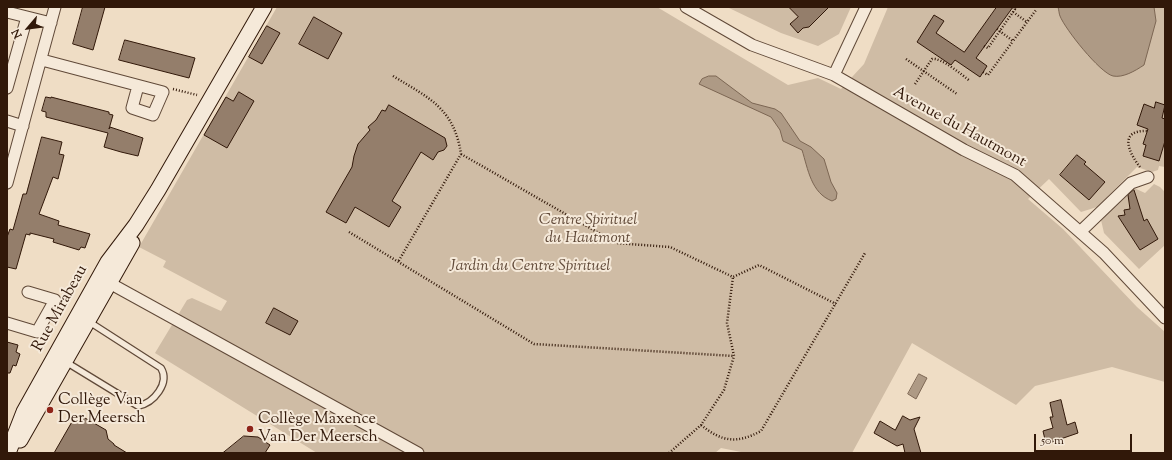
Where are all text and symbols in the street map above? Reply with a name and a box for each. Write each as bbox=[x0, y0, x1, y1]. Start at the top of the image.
north arrow bbox=[8, 8, 48, 48]
text: N bbox=[8, 26, 27, 41]
street label: Avenue du Hautmont bbox=[889, 83, 1029, 173]
park label: Centre Spirituel du Hautmont bbox=[539, 211, 637, 249]
park label: Jardin du Centre Spirituel bbox=[450, 257, 610, 277]
street label: Rue Mirabeau bbox=[29, 262, 93, 356]
place label: Collège Van Der Meersch bbox=[58, 391, 146, 429]
marker: Collège Van Der Meersch bbox=[45, 405, 55, 415]
place label: Collège Maxence Van Der Meersch bbox=[258, 410, 378, 448]
marker: Collège Maxence Van Der Meersch bbox=[245, 424, 255, 434]
scale bar bbox=[1036, 426, 1134, 452]
text: 50 m bbox=[1041, 432, 1064, 450]

